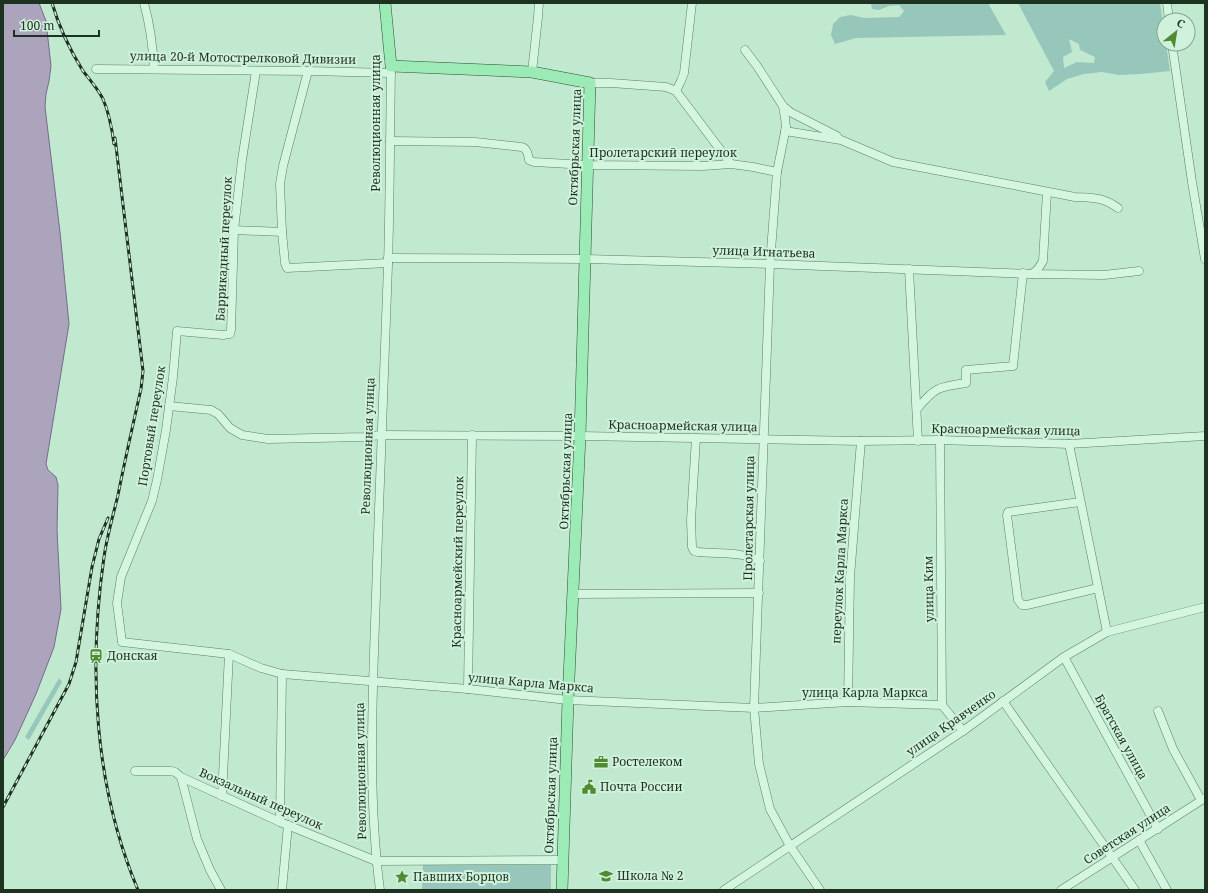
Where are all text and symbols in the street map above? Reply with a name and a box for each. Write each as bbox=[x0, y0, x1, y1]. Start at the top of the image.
scale bar bbox=[14, 12, 99, 38]
north arrow bbox=[1156, 12, 1196, 52]
text: С bbox=[1174, 15, 1188, 31]
text: 100 m bbox=[20, 17, 55, 34]
street label: улица 20-й Мотострелковой Дивизии bbox=[130, 47, 356, 68]
street label: Революционная улица bbox=[367, 54, 384, 192]
street label: Октябрьская улица bbox=[564, 88, 585, 206]
street label: Пролетарский переулок bbox=[589, 144, 738, 161]
street label: Баррикадный переулок bbox=[211, 175, 236, 322]
street label: улица Игнатьева bbox=[712, 241, 816, 262]
street label: Портовый переулок bbox=[134, 364, 170, 487]
street label: Революционная улица bbox=[357, 377, 378, 515]
street label: Октябрьская улица bbox=[555, 412, 576, 530]
street label: Красноармейская улица bbox=[608, 416, 758, 435]
street label: Красноармейская улица bbox=[931, 420, 1081, 439]
street label: Пролетарская улица bbox=[739, 455, 758, 581]
street label: Красноармейский переулок bbox=[448, 475, 468, 648]
street label: переулок Карла Маркса bbox=[827, 498, 852, 644]
street label: улица Ким bbox=[919, 555, 938, 622]
place label: Донская bbox=[107, 647, 158, 664]
station icon: Донская bbox=[88, 648, 104, 664]
street label: улица Карла Маркса bbox=[467, 669, 595, 696]
street label: улица Карла Маркса bbox=[802, 684, 928, 701]
street label: улица Кравченко bbox=[902, 685, 999, 760]
street label: Братская улица bbox=[1091, 691, 1152, 783]
street label: Революционная улица bbox=[351, 702, 370, 840]
street label: Октябрьская улица bbox=[540, 736, 561, 854]
place label: Ростелеком bbox=[612, 753, 683, 770]
office icon: Ростелеком bbox=[593, 754, 609, 770]
street label: Вокзальный переулок bbox=[197, 764, 327, 834]
place label: Почта России bbox=[600, 778, 683, 795]
public building icon: Почта России bbox=[581, 779, 597, 795]
street label: Советская улица bbox=[1080, 799, 1174, 868]
place label: Школа № 2 bbox=[617, 867, 683, 884]
place label: Павших Борцов bbox=[413, 868, 509, 885]
school or university icon: Школа № 2 bbox=[598, 868, 614, 884]
place icon: Павших Борцов bbox=[394, 869, 410, 885]

